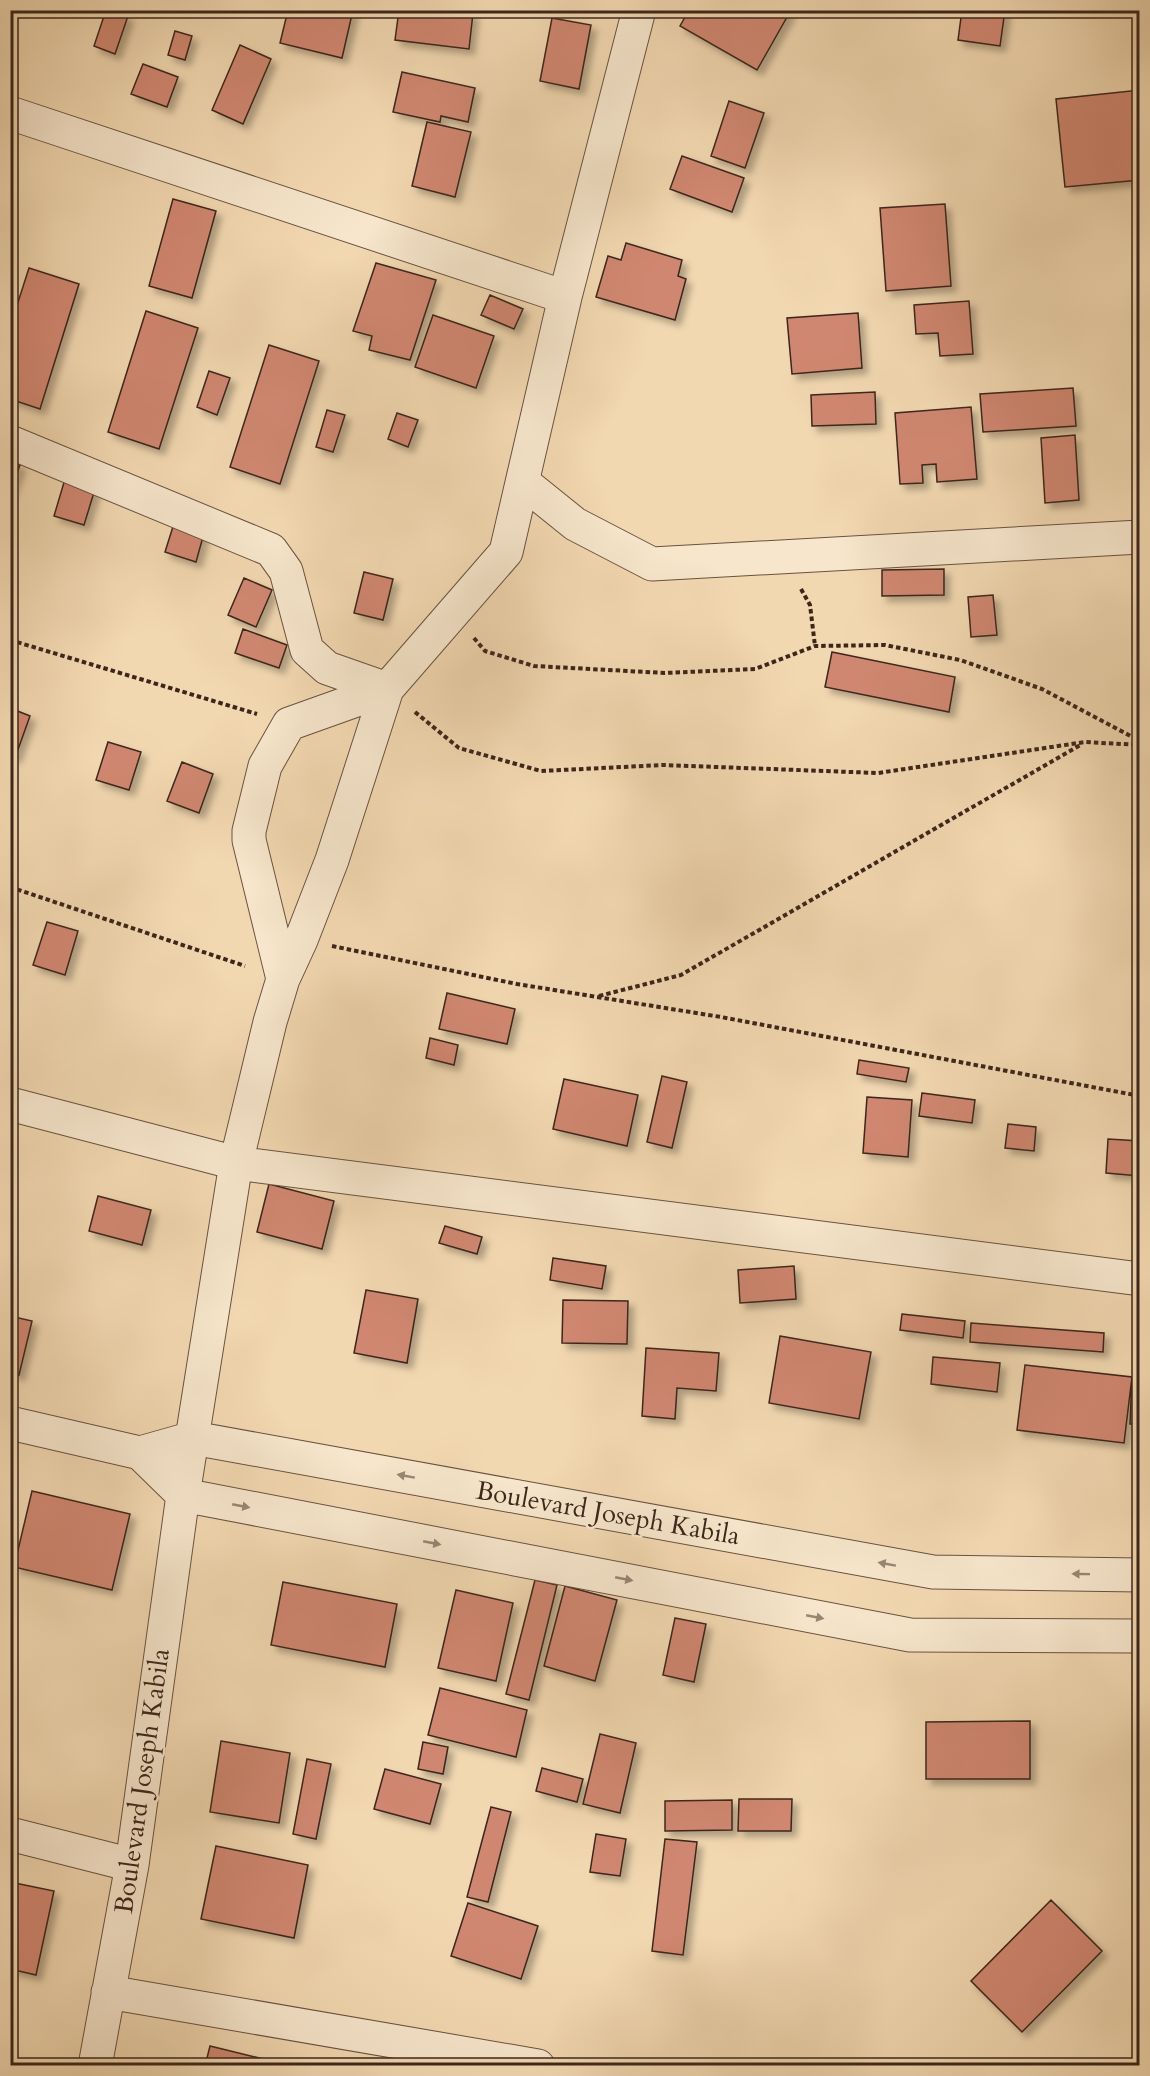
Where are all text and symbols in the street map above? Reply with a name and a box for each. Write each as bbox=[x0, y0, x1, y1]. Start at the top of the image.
one-way arrow bbox=[396, 1471, 415, 1480]
street label: Boulevard Joseph Kabila bbox=[473, 1473, 743, 1553]
one-way arrow bbox=[232, 1502, 251, 1511]
one-way arrow bbox=[423, 1539, 442, 1548]
one-way arrow bbox=[877, 1559, 896, 1568]
one-way arrow bbox=[1072, 1569, 1091, 1579]
one-way arrow bbox=[615, 1575, 634, 1584]
one-way arrow bbox=[806, 1613, 825, 1622]
street label: Boulevard Joseph Kabila bbox=[106, 1646, 178, 1916]

